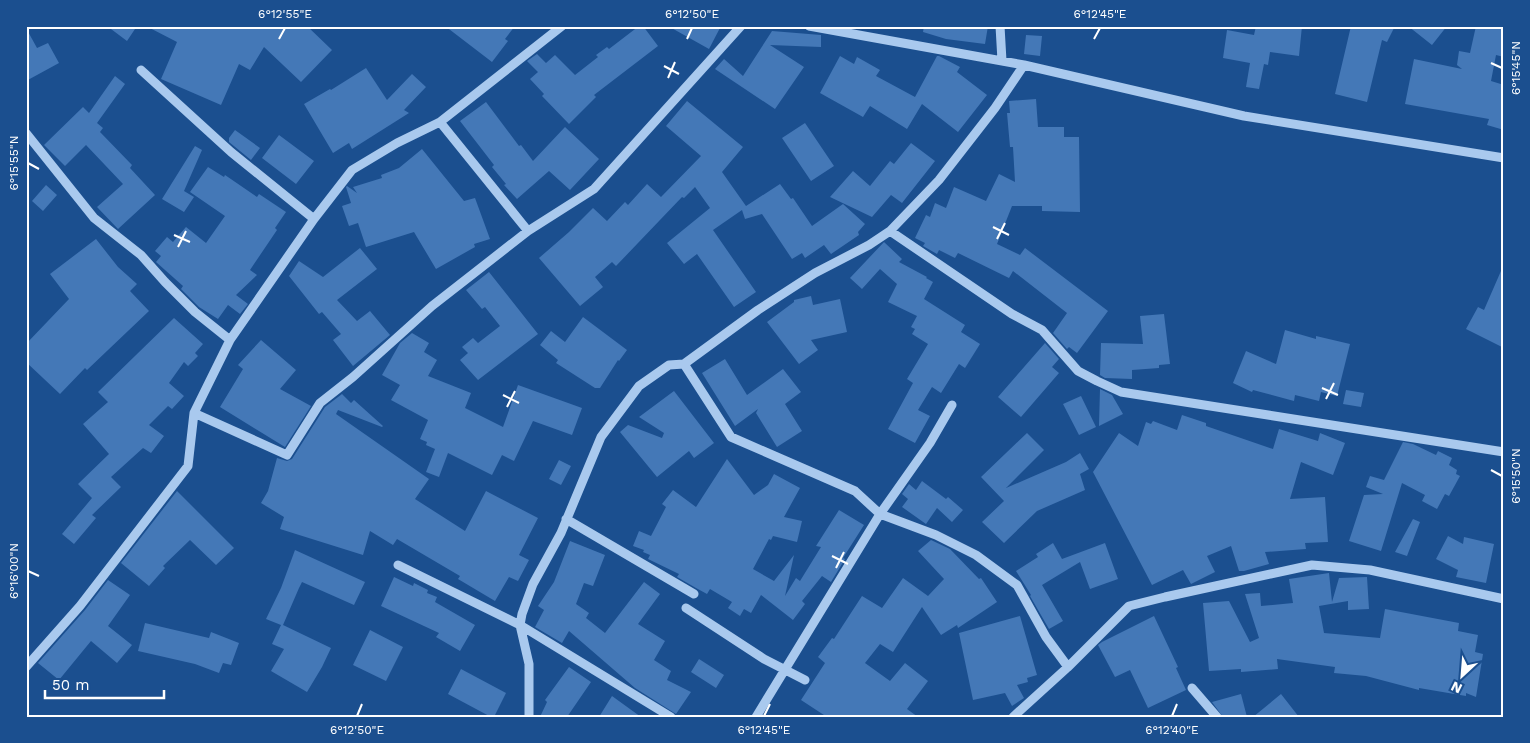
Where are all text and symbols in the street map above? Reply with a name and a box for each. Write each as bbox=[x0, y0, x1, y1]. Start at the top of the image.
text: 6°12'55"E bbox=[258, 7, 312, 21]
text: 6°12'50"E bbox=[665, 7, 719, 21]
text: 6°12'45"E bbox=[1073, 7, 1127, 21]
text: 6°15'45"N bbox=[1509, 41, 1523, 95]
text: 6°15'55"N bbox=[7, 136, 21, 190]
text: 6°15'50"N bbox=[1509, 448, 1523, 504]
text: 6°16'00"N bbox=[7, 543, 21, 599]
north arrow bbox=[1438, 650, 1488, 700]
scale bar bbox=[45, 668, 164, 700]
text: 50 m bbox=[52, 676, 89, 694]
text: N bbox=[1448, 678, 1464, 697]
text: 6°12'50"E bbox=[330, 723, 384, 737]
text: 6°12'45"E bbox=[737, 723, 791, 737]
text: 6°12'40"E bbox=[1145, 723, 1199, 737]

